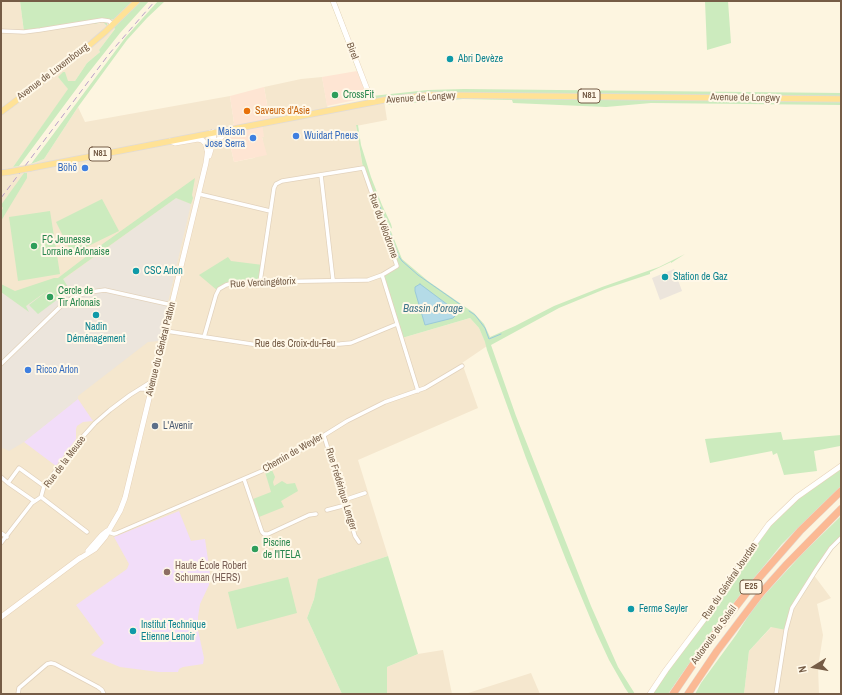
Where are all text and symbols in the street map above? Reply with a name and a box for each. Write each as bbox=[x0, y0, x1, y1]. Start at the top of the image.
street label: Avenue de Luxembourg bbox=[15, 41, 91, 103]
street label: Birel bbox=[343, 41, 361, 61]
place label: Abri Devèze bbox=[458, 53, 503, 65]
marker: Abri Devèze bbox=[445, 54, 455, 64]
place label: CrossFit bbox=[343, 89, 374, 101]
road number: N81 bbox=[578, 89, 600, 103]
marker: CrossFit bbox=[330, 90, 340, 100]
street label: Avenue de Longwy bbox=[386, 90, 456, 106]
street label: Avenue de Longwy bbox=[710, 91, 780, 105]
place label: Saveurs d'Asie bbox=[255, 105, 310, 117]
marker: Saveurs d'Asie bbox=[242, 106, 252, 116]
place label: Maison Jose Serra bbox=[205, 126, 245, 150]
place label: Wuidart Pneus bbox=[304, 130, 358, 142]
marker: Wuidart Pneus bbox=[291, 131, 301, 141]
marker: Maison Jose Serra bbox=[248, 133, 258, 143]
road number: N81 bbox=[89, 147, 111, 161]
place label: Böhö bbox=[58, 162, 77, 174]
marker: Böhö bbox=[80, 163, 90, 173]
street label: Rue du Vélodrome bbox=[366, 192, 400, 260]
place label: FC Jeunesse Lorraine Arlonaise bbox=[42, 234, 109, 258]
marker: FC Jeunesse Lorraine Arlonaise bbox=[29, 241, 39, 251]
place label: CSC Arlon bbox=[144, 265, 183, 277]
marker: CSC Arlon bbox=[131, 266, 141, 276]
place label: Station de Gaz bbox=[673, 271, 728, 283]
marker: Station de Gaz bbox=[660, 272, 670, 282]
street label: Rue Vercingétorix bbox=[230, 275, 296, 291]
place label: Cercle de Tir Arlonais bbox=[58, 285, 100, 308]
marker: Cercle de Tir Arlonais bbox=[45, 292, 55, 302]
street label: Avenue du Général Patton bbox=[144, 301, 178, 397]
water label: Bassin d'orage bbox=[403, 302, 463, 316]
marker: Nadin Déménagement bbox=[91, 310, 101, 320]
place label: Nadin Déménagement bbox=[67, 321, 125, 344]
street label: Rue des Croix-du-Feu bbox=[255, 338, 335, 350]
place label: Ricco Arlon bbox=[36, 364, 78, 376]
marker: Ricco Arlon bbox=[23, 365, 33, 375]
place label: L'Avenir bbox=[163, 420, 193, 432]
marker: L'Avenir bbox=[150, 421, 160, 431]
street label: Chemin de Weyler bbox=[261, 431, 325, 475]
street label: Rue de la Meuse bbox=[42, 434, 88, 490]
street label: Rue Frédérique Lenger bbox=[323, 446, 359, 532]
place label: Piscine de l'ITELA bbox=[263, 537, 301, 560]
street label: Rue du Général Jourdan bbox=[700, 540, 760, 622]
marker: Piscine de l'ITELA bbox=[250, 544, 260, 554]
place label: Haute École Robert Schuman (HERS) bbox=[175, 560, 247, 584]
marker: Haute École Robert Schuman (HERS) bbox=[162, 567, 172, 577]
road number: E25 bbox=[740, 580, 762, 594]
place label: Ferme Seyler bbox=[639, 603, 688, 615]
street label: Autoroute du Soleil bbox=[689, 603, 739, 667]
marker: Ferme Seyler bbox=[626, 604, 636, 614]
place label: Institut Technique Etienne Lenoir bbox=[141, 619, 206, 642]
marker: Institut Technique Etienne Lenoir bbox=[128, 626, 138, 636]
north arrow bbox=[794, 647, 834, 687]
text: N bbox=[795, 665, 810, 674]

